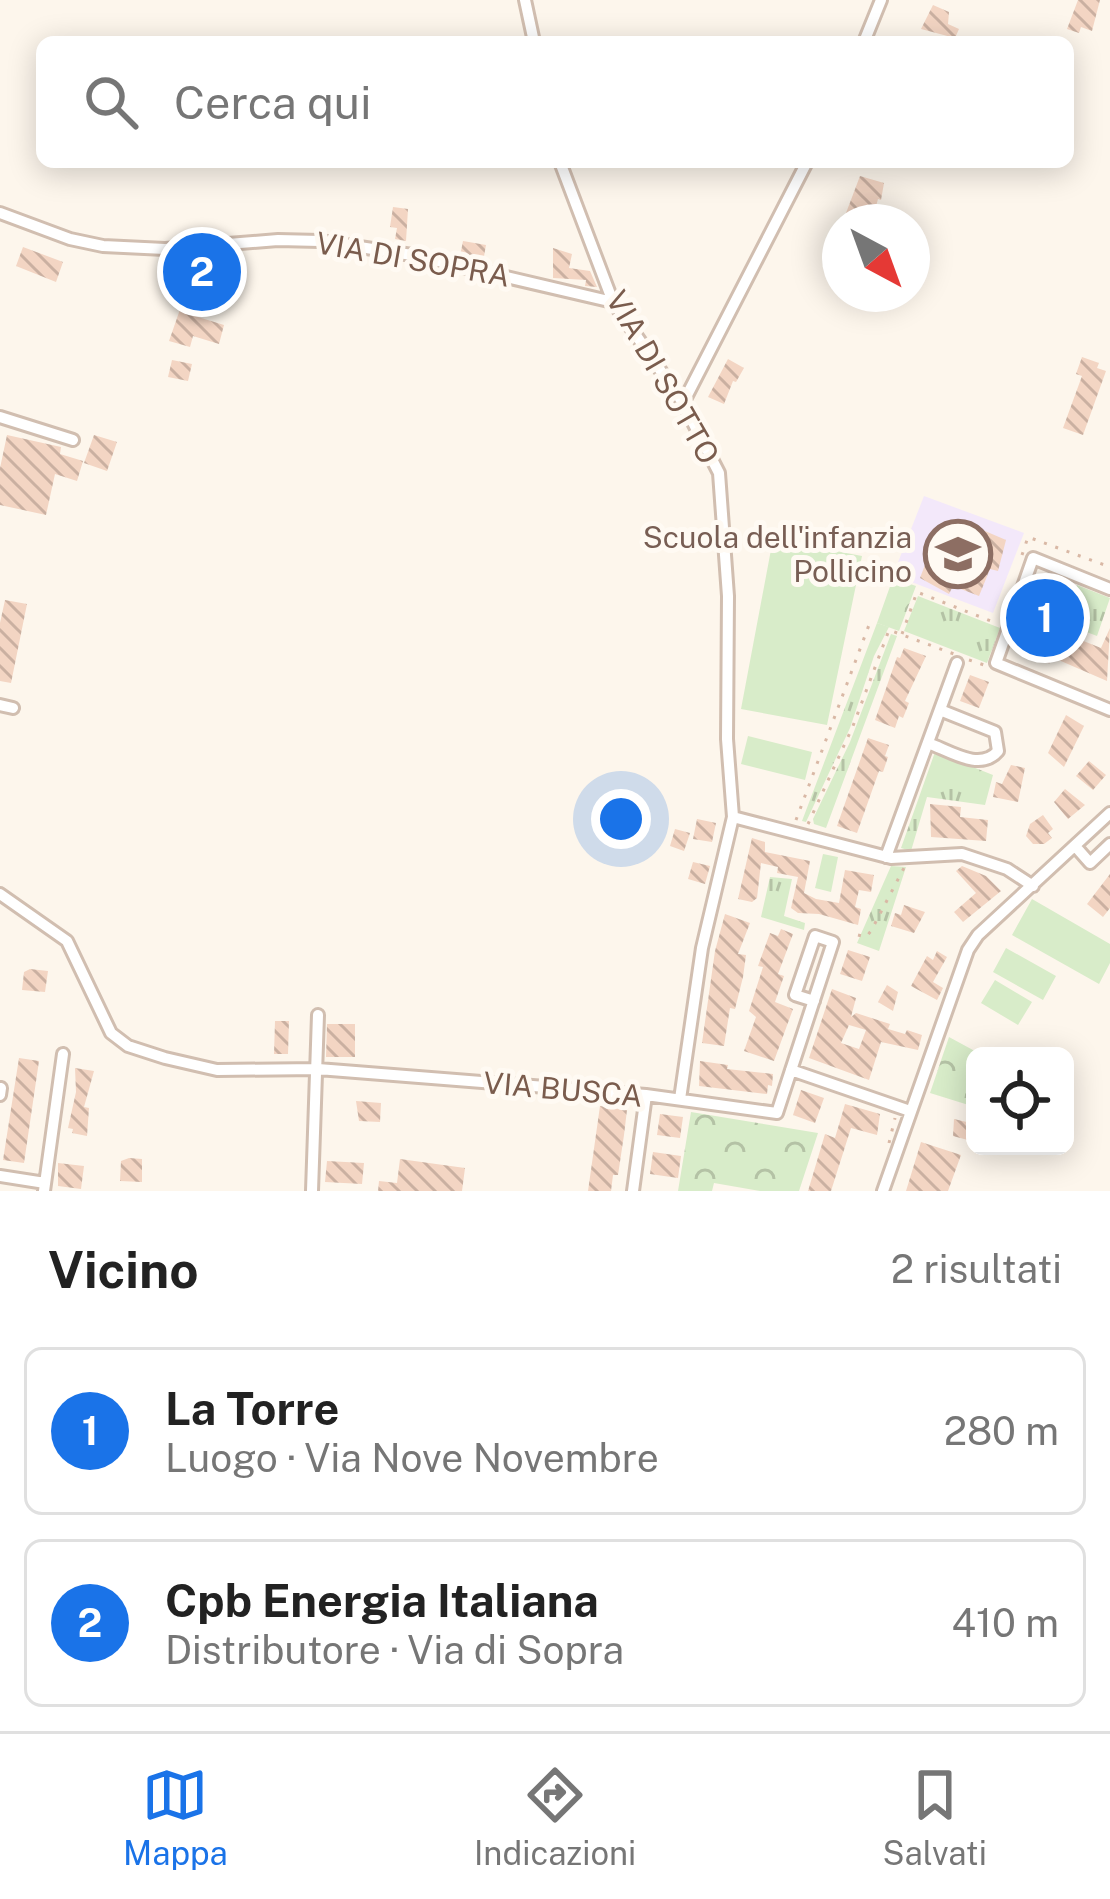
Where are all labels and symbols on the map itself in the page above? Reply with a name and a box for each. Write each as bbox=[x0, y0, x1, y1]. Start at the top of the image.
north arrow bbox=[822, 204, 930, 312]
street label: VIA DI SOPRA bbox=[313, 224, 513, 294]
pin: 2 bbox=[163, 227, 241, 317]
street label: VIA DI SOTTO bbox=[599, 284, 727, 470]
place label: Scuola dell'infanzia Pollicino bbox=[643, 519, 912, 589]
school or university icon: Scuola dell'infanzia Pollicino bbox=[923, 519, 993, 589]
pin: 1 bbox=[1006, 573, 1084, 663]
your location bbox=[591, 789, 651, 849]
street label: VIA BUSCA bbox=[482, 1064, 644, 1114]

